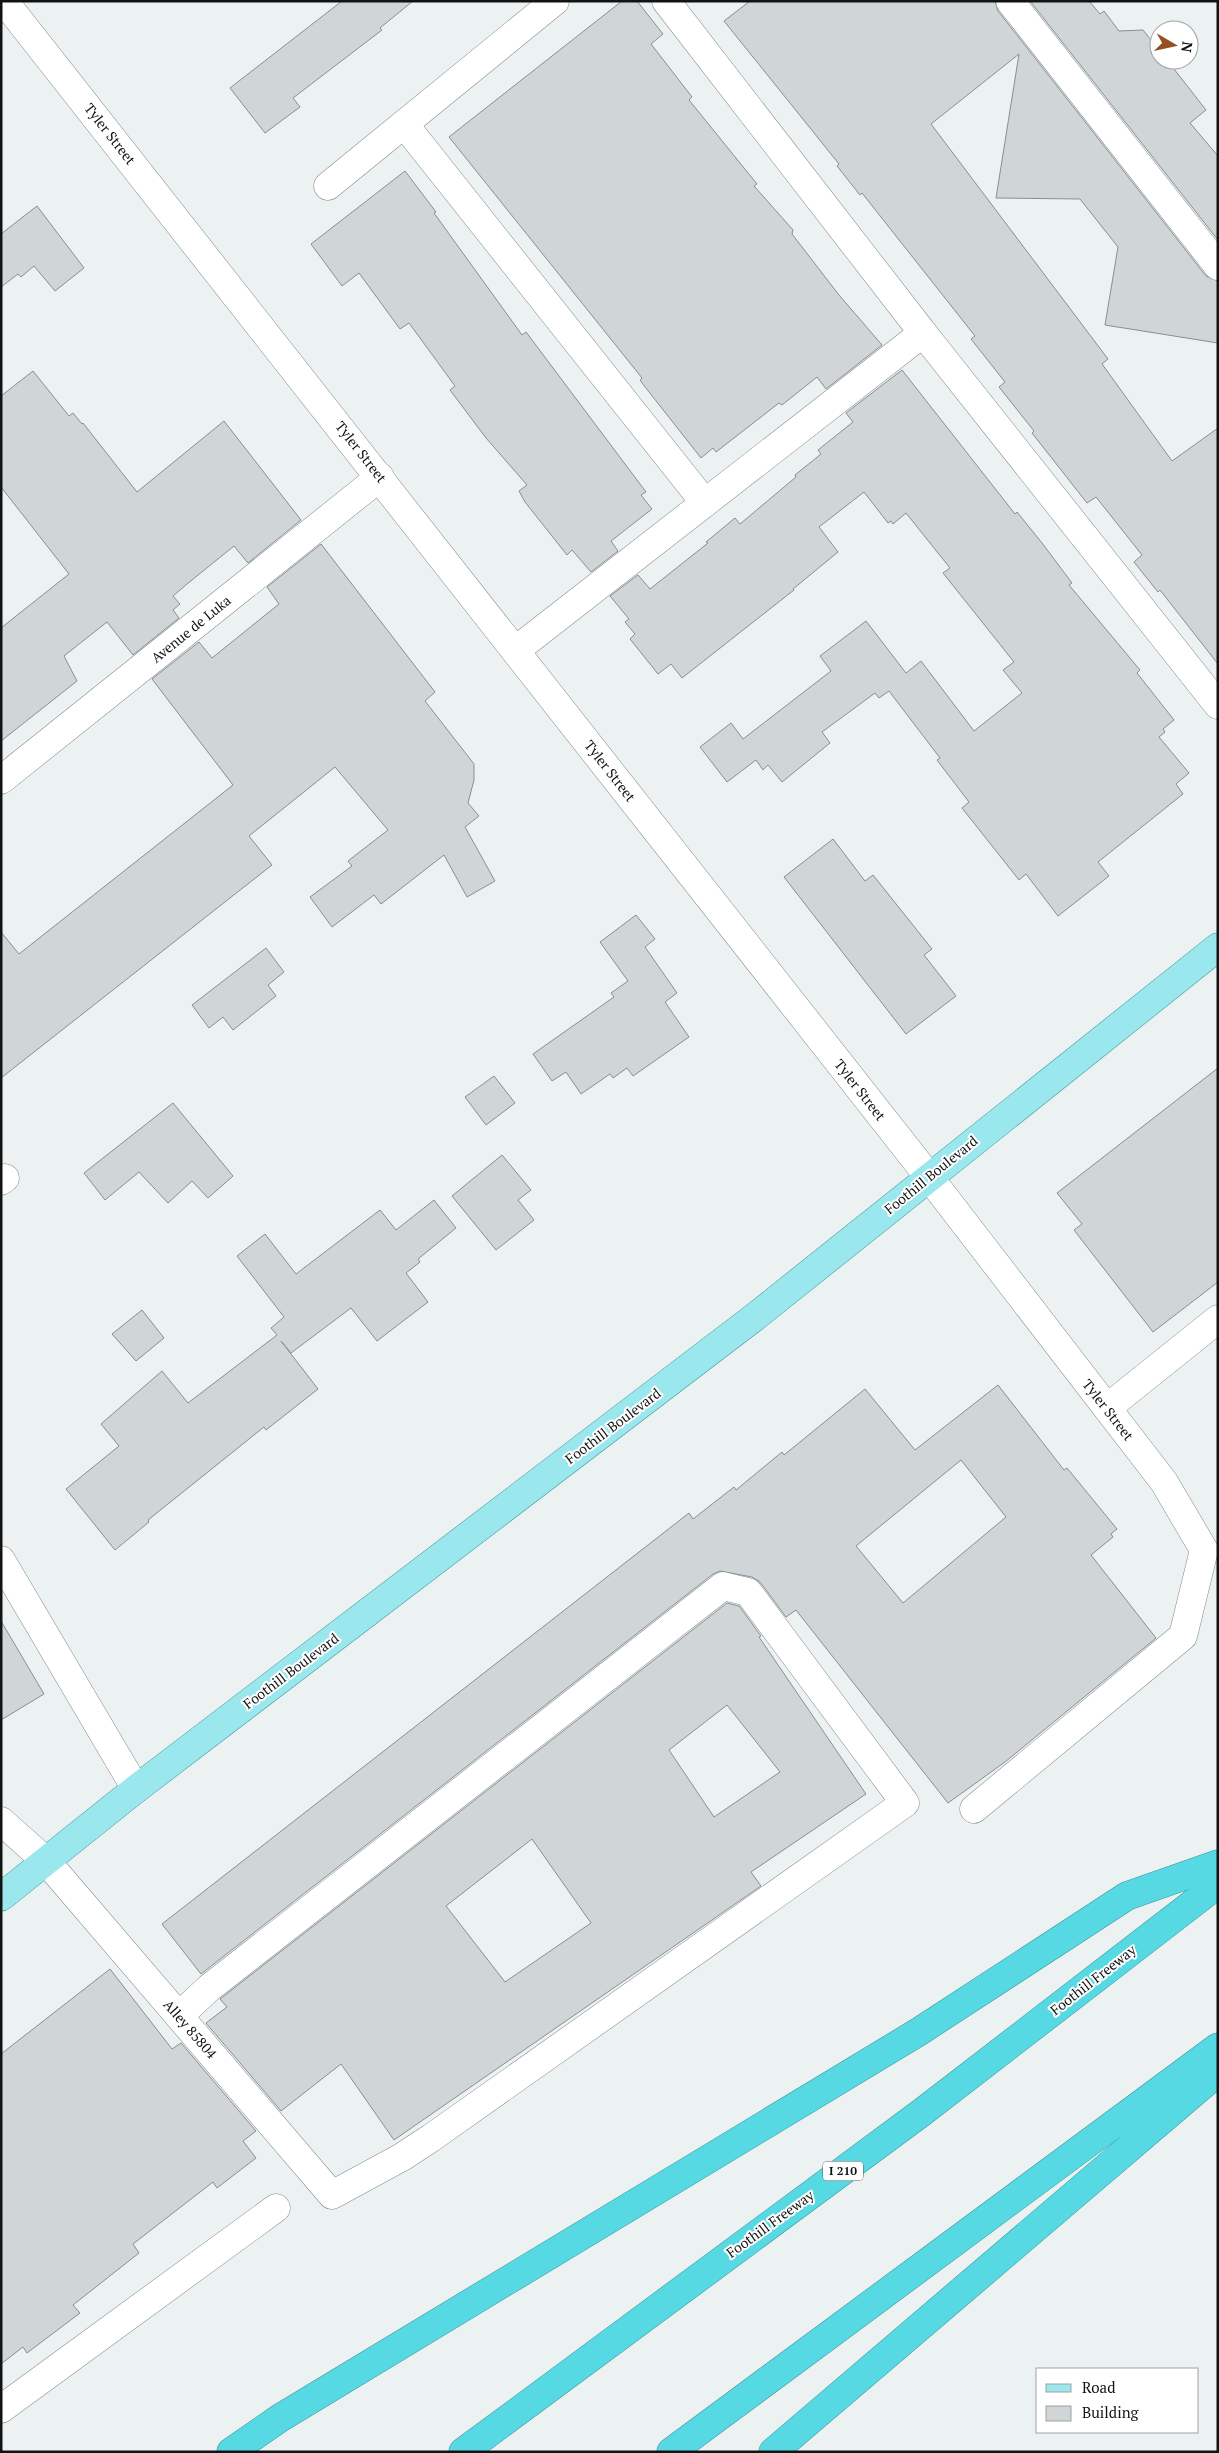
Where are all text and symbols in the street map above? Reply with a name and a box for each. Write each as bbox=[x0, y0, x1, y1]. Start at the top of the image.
north arrow bbox=[1149, 20, 1199, 70]
text: N bbox=[1177, 40, 1198, 54]
street label: Tyler Street bbox=[80, 99, 141, 169]
street label: Tyler Street bbox=[331, 417, 392, 487]
street label: Avenue de Luka bbox=[147, 591, 235, 667]
street label: Tyler Street bbox=[580, 736, 641, 806]
street label: Tyler Street bbox=[830, 1055, 891, 1125]
street label: Foothill Boulevard bbox=[880, 1131, 982, 1218]
street label: Tyler Street bbox=[1078, 1375, 1139, 1445]
street label: Foothill Boulevard bbox=[561, 1383, 665, 1468]
street label: Foothill Boulevard bbox=[239, 1628, 343, 1713]
street label: Foothill Freeway bbox=[1046, 1940, 1140, 2019]
street label: Alley 85804 bbox=[159, 1995, 222, 2063]
road number: I 210 bbox=[823, 2162, 863, 2180]
street label: Foothill Freeway bbox=[722, 2185, 818, 2262]
legend bbox=[1036, 2368, 1199, 2433]
text: Road bbox=[1082, 2377, 1115, 2397]
text: Building bbox=[1082, 2402, 1140, 2422]

